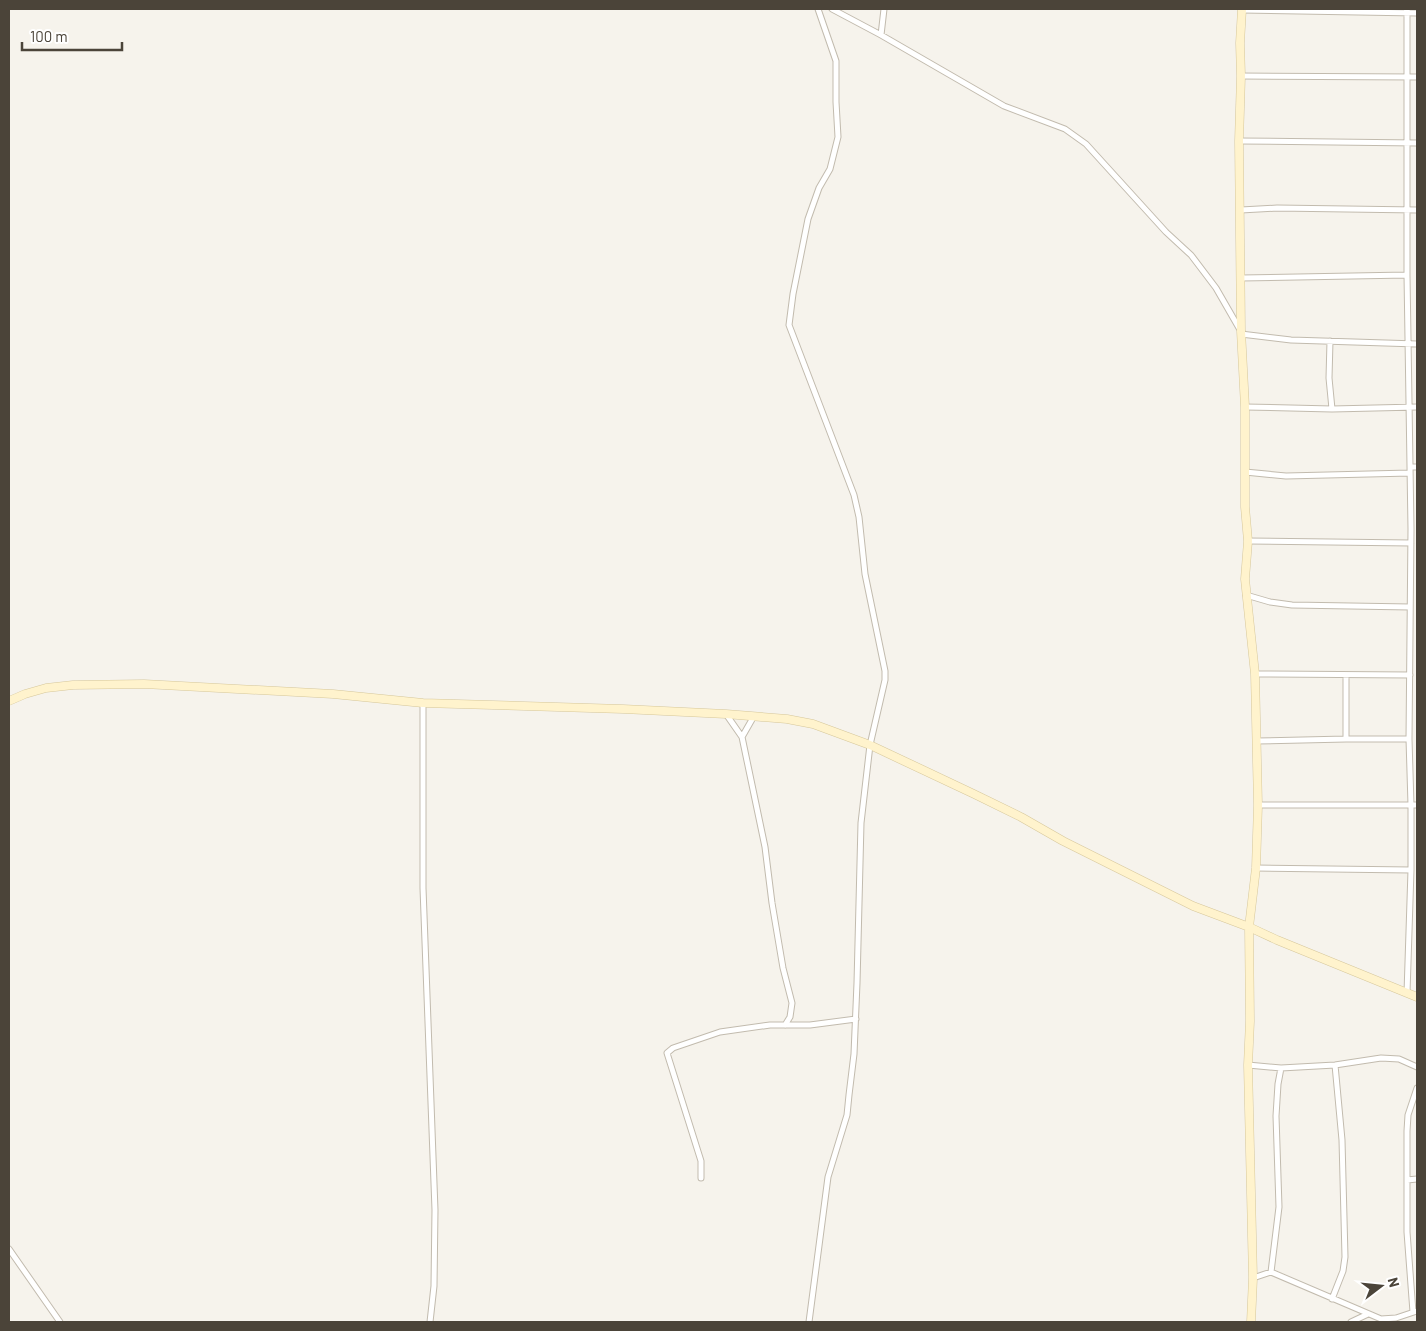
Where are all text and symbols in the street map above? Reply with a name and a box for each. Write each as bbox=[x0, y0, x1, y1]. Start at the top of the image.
scale bar bbox=[22, 20, 122, 52]
text: 100 m bbox=[30, 27, 68, 45]
north arrow bbox=[1356, 1261, 1406, 1311]
text: N bbox=[1385, 1275, 1403, 1289]

